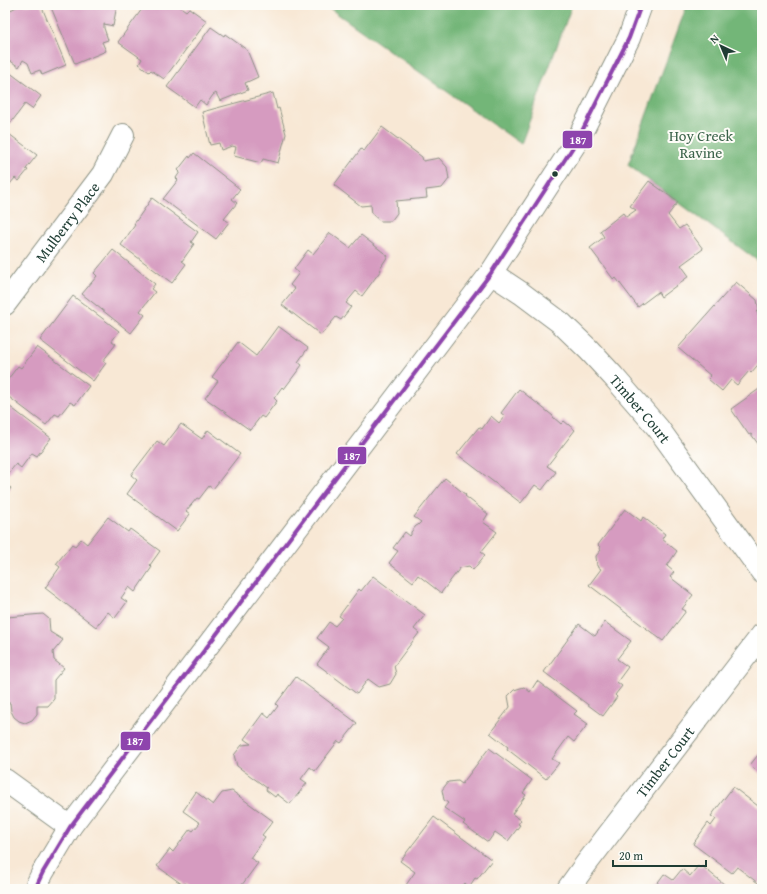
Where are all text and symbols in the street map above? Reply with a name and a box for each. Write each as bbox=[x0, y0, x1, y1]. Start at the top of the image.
north arrow bbox=[701, 26, 741, 66]
text: N bbox=[706, 30, 723, 47]
park label: Hoy Creek Ravine bbox=[669, 125, 733, 163]
line badge: 187 bbox=[562, 130, 593, 149]
text: 187 bbox=[569, 132, 587, 148]
unlabelled marker bbox=[550, 169, 560, 179]
street label: Mulberry Place bbox=[30, 177, 104, 266]
street label: Timber Court bbox=[605, 369, 676, 448]
line badge: 187 bbox=[337, 446, 367, 465]
text: 187 bbox=[343, 448, 361, 464]
street label: Timber Court bbox=[631, 721, 699, 802]
line badge: 187 bbox=[120, 731, 151, 751]
text: 187 bbox=[126, 733, 144, 749]
scale bar bbox=[613, 842, 706, 868]
text: 20 m bbox=[619, 847, 643, 864]

